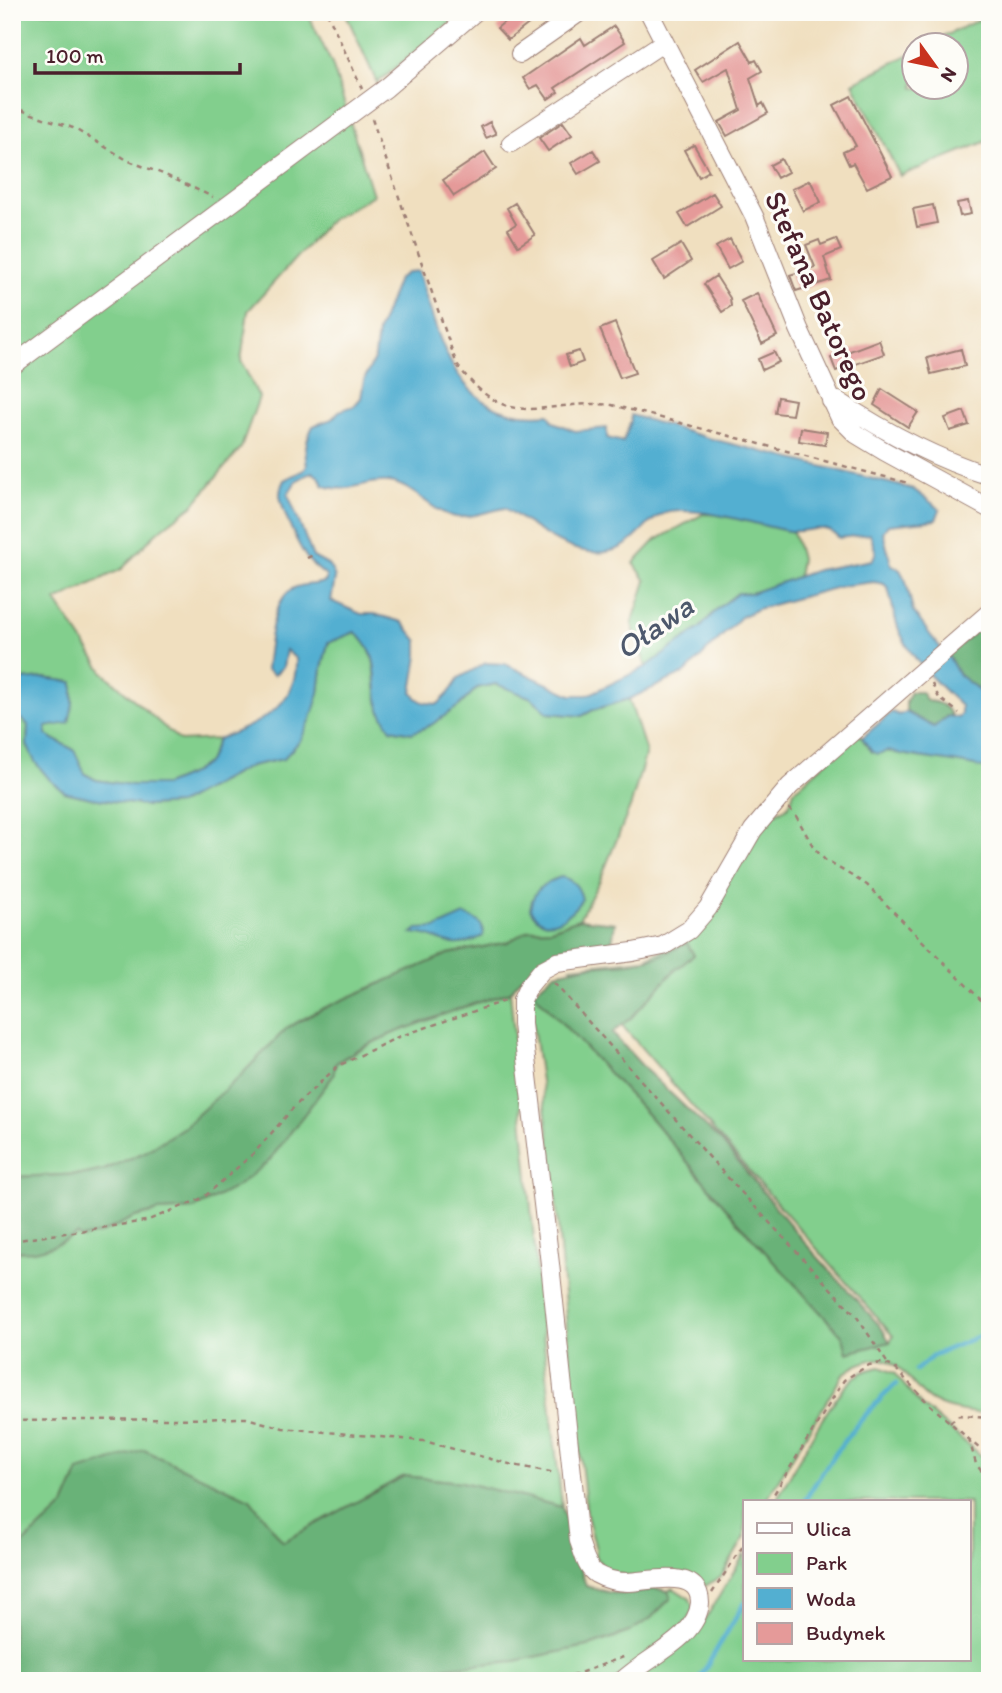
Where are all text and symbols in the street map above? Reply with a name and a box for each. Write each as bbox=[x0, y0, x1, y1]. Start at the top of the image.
scale bar bbox=[35, 32, 240, 76]
north arrow bbox=[900, 32, 970, 102]
text: 100 m bbox=[46, 43, 104, 68]
text: N bbox=[936, 63, 962, 87]
street label: Stefana Batorego bbox=[757, 185, 882, 406]
water label: Oława bbox=[608, 586, 701, 667]
legend bbox=[743, 1500, 970, 1662]
text: Ulica bbox=[806, 1516, 851, 1541]
text: Park bbox=[806, 1550, 848, 1575]
text: Woda bbox=[806, 1586, 856, 1611]
text: Budynek bbox=[806, 1620, 886, 1645]

